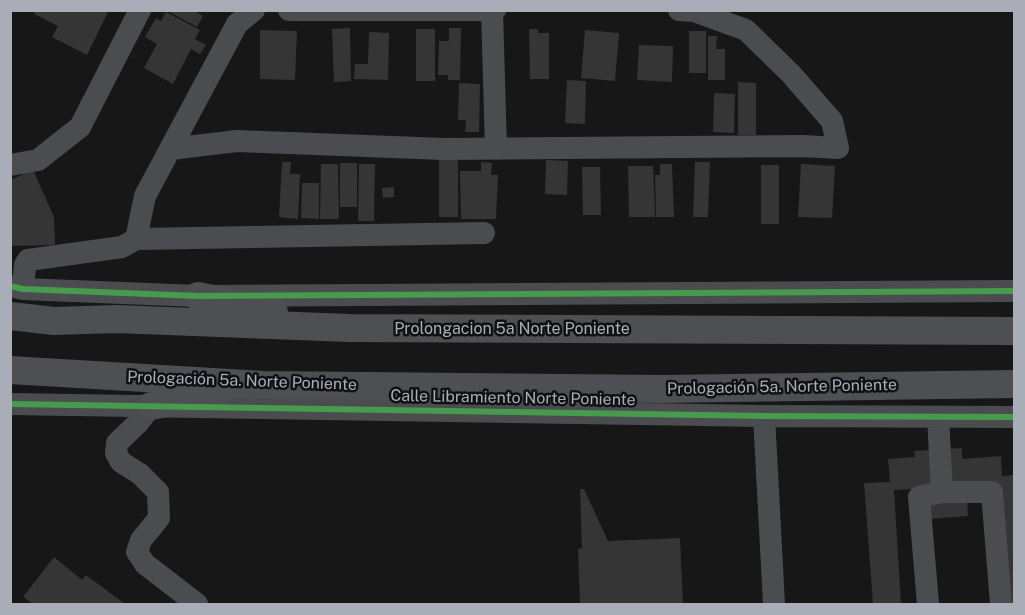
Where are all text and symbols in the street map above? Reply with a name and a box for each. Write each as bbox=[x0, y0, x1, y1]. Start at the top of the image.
street label: Prolongacion 5a Norte Poniente bbox=[394, 319, 630, 339]
street label: Prologación 5a. Norte Poniente bbox=[127, 367, 357, 395]
street label: Prologación 5a. Norte Poniente bbox=[667, 375, 897, 399]
street label: Calle Libramiento Norte Poniente bbox=[390, 386, 636, 410]

